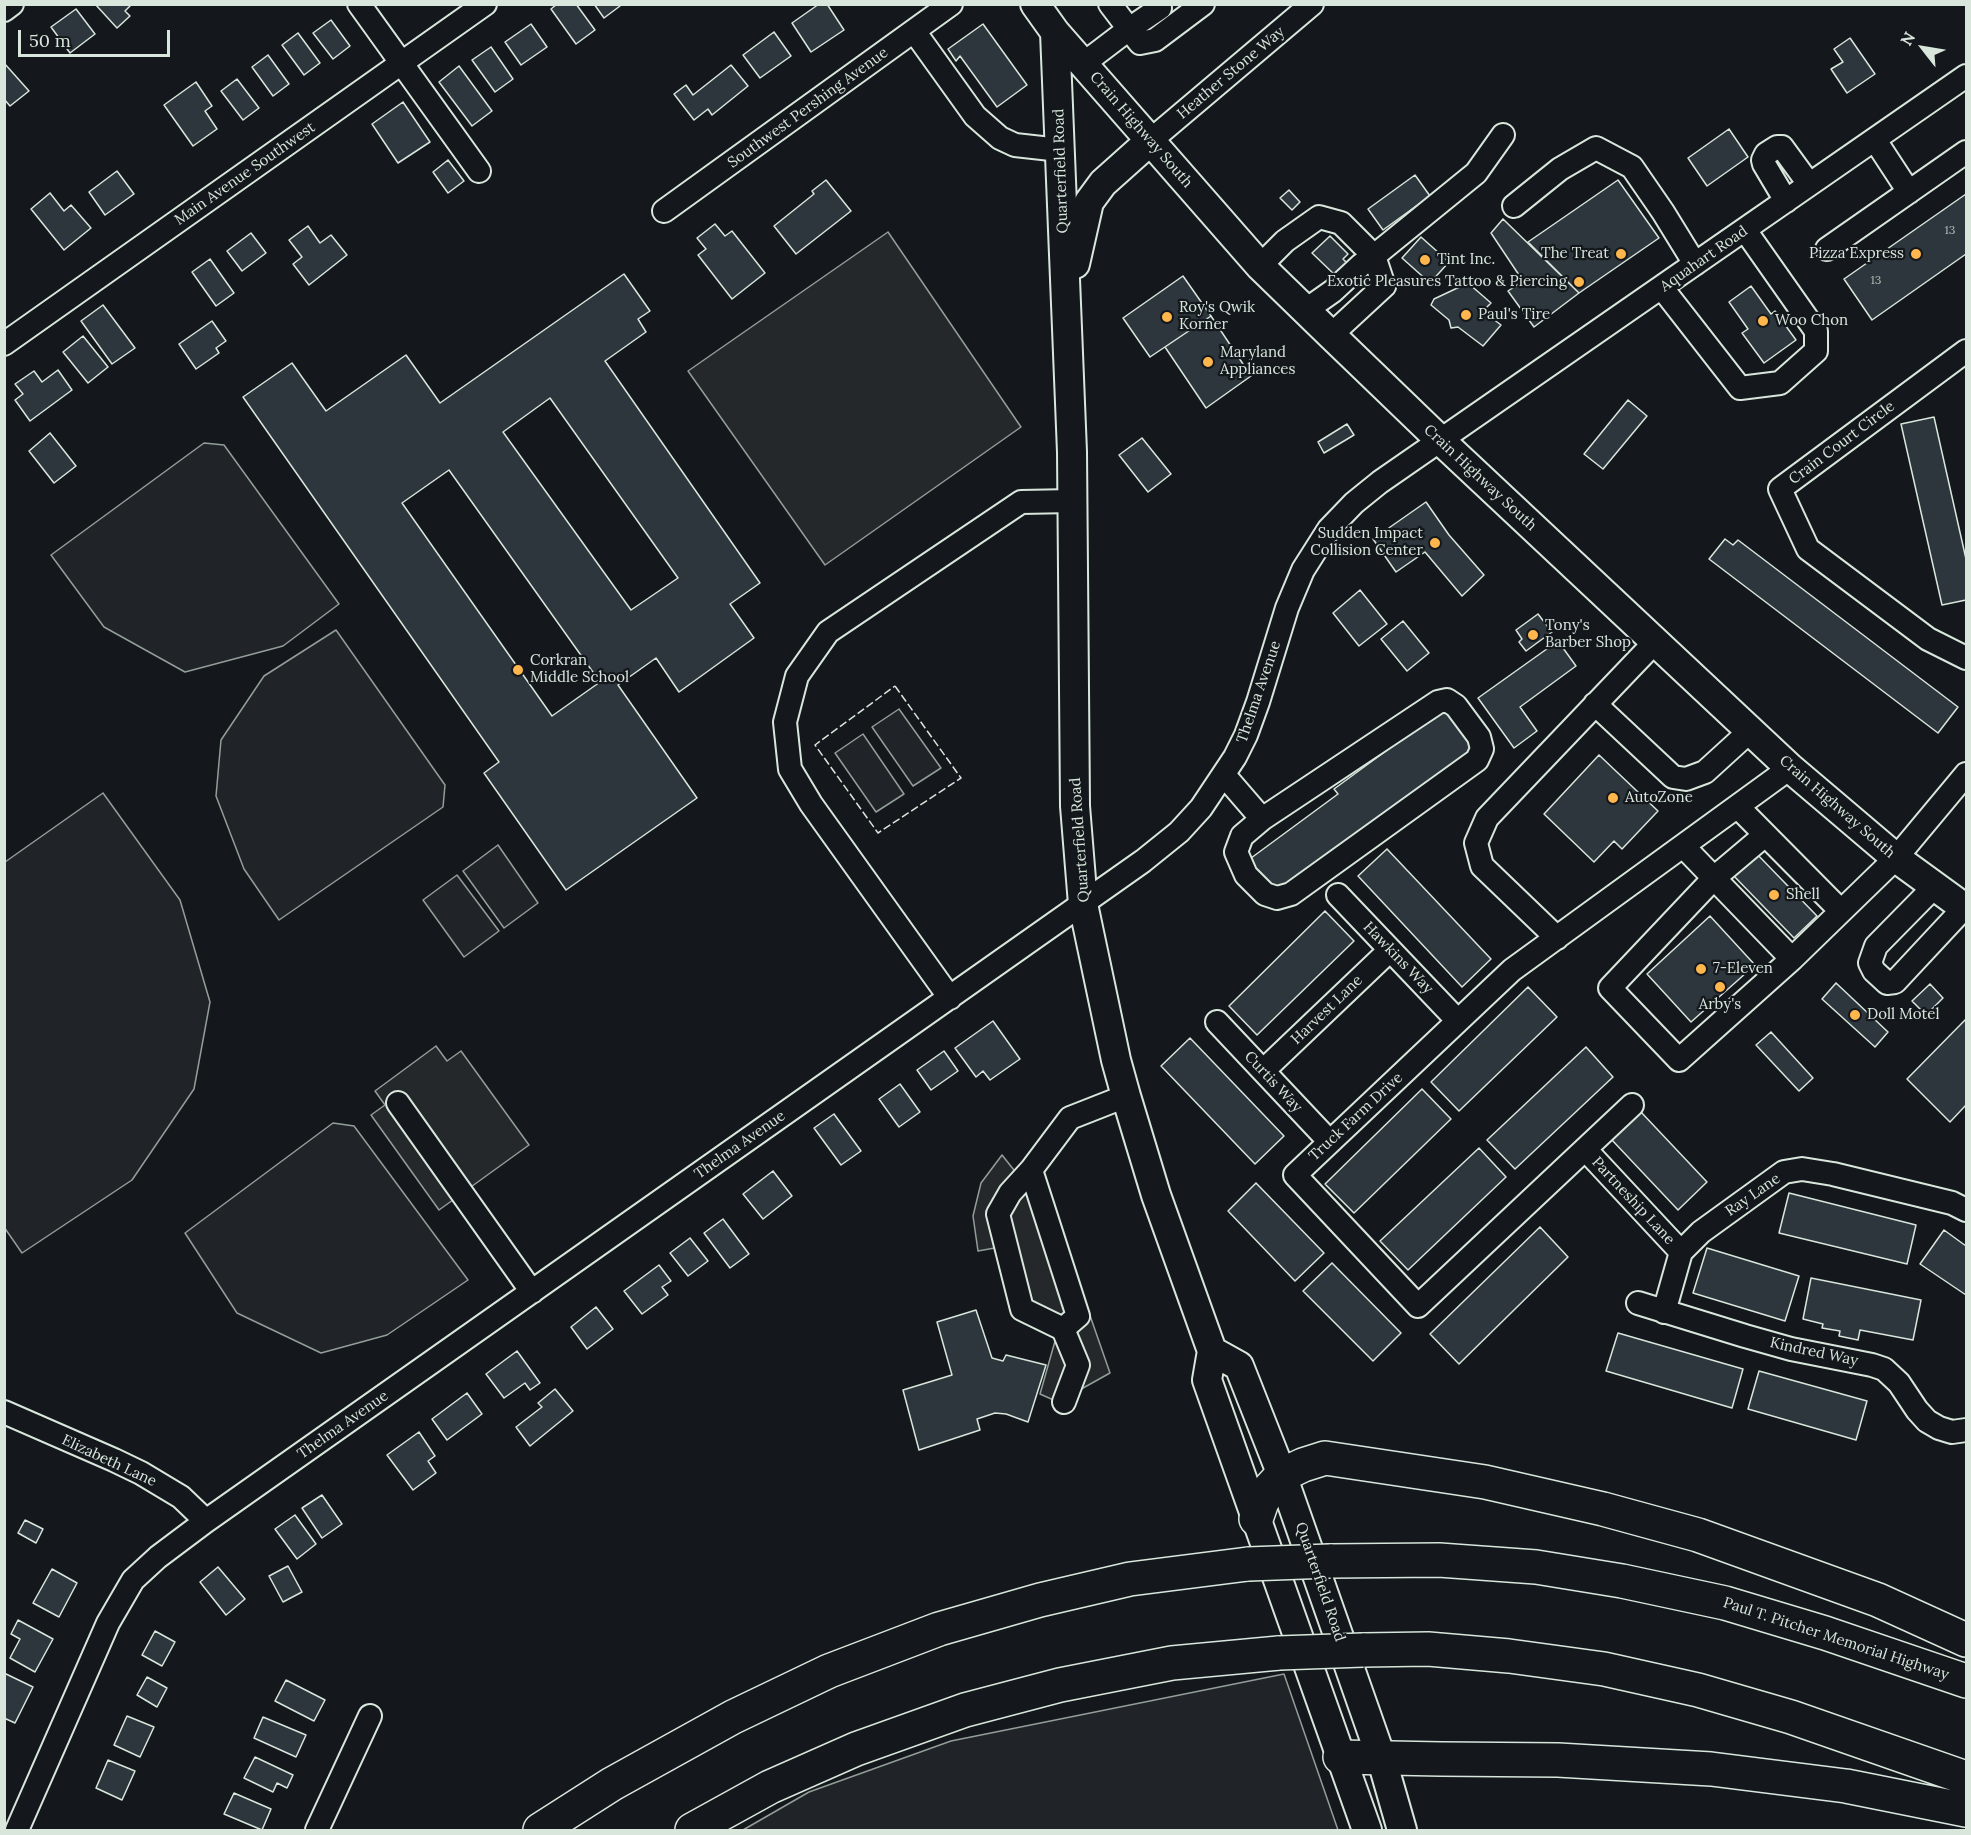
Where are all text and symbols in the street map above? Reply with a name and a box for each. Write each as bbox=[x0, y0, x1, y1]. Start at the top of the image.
scale bar bbox=[21, 18, 172, 56]
north arrow bbox=[1893, 18, 1953, 78]
street label: Heather Stone Way bbox=[1174, 23, 1288, 123]
text: N bbox=[1896, 28, 1919, 49]
text: 50 m bbox=[29, 29, 71, 52]
street label: Southwest Pershing Avenue bbox=[724, 44, 892, 172]
street label: Crain Highway South bbox=[1086, 68, 1196, 192]
street label: Quarterfield Road bbox=[1050, 108, 1072, 234]
street label: Main Avenue Southwest bbox=[171, 119, 319, 229]
street label: Aquahart Road bbox=[1657, 222, 1751, 296]
house number: 13 bbox=[1944, 224, 1956, 238]
place label: The Treat bbox=[1541, 245, 1609, 263]
place label: Pizza Express bbox=[1809, 245, 1904, 263]
marker: The Treat bbox=[1614, 247, 1628, 261]
marker: Pizza Express bbox=[1909, 247, 1923, 261]
place label: Tint Inc. bbox=[1437, 251, 1495, 269]
marker: Tint Inc. bbox=[1418, 253, 1432, 267]
place label: Exotic Pleasures Tattoo & Piercing bbox=[1327, 273, 1567, 291]
house number: 13 bbox=[1870, 274, 1882, 288]
marker: Exotic Pleasures Tattoo & Piercing bbox=[1572, 275, 1586, 289]
place label: Roy's Qwik Korner bbox=[1179, 299, 1255, 334]
place label: Paul's Tire bbox=[1478, 306, 1550, 324]
marker: Paul's Tire bbox=[1459, 308, 1473, 322]
marker: Roy's Qwik Korner bbox=[1160, 310, 1174, 324]
place label: Woo Chon bbox=[1775, 312, 1848, 330]
marker: Woo Chon bbox=[1756, 314, 1770, 328]
place label: Maryland Appliances bbox=[1220, 344, 1295, 379]
marker: Maryland Appliances bbox=[1201, 355, 1215, 369]
street label: Crain Court Circle bbox=[1786, 397, 1898, 489]
street label: Crain Highway South bbox=[1420, 421, 1540, 535]
place label: Sudden Impact Collision Center bbox=[1310, 525, 1423, 560]
marker: Sudden Impact Collision Center bbox=[1428, 536, 1442, 550]
place label: Tony's Barber Shop bbox=[1545, 617, 1631, 652]
marker: Tony's Barber Shop bbox=[1526, 628, 1540, 642]
street label: Thelma Avenue bbox=[1233, 639, 1285, 745]
place label: Corkran Middle School bbox=[530, 652, 629, 687]
marker: Corkran Middle School bbox=[511, 663, 525, 677]
street label: Crain Highway South bbox=[1775, 752, 1899, 862]
street label: Quarterfield Road bbox=[1067, 777, 1093, 903]
place label: AutoZone bbox=[1625, 789, 1693, 807]
marker: AutoZone bbox=[1606, 791, 1620, 805]
place label: Shell bbox=[1786, 886, 1820, 904]
marker: Shell bbox=[1767, 888, 1781, 902]
street label: Hawkins Way bbox=[1359, 918, 1437, 998]
place label: 7-Eleven bbox=[1713, 960, 1773, 978]
marker: 7-Eleven bbox=[1694, 962, 1708, 976]
street label: Harvest Lane bbox=[1288, 971, 1366, 1049]
marker: Arby's bbox=[1713, 980, 1727, 994]
place label: Arby's bbox=[1699, 996, 1741, 1014]
place label: Doll Motel bbox=[1867, 1006, 1940, 1024]
marker: Doll Motel bbox=[1848, 1008, 1862, 1022]
street label: Curtis Way bbox=[1240, 1048, 1306, 1116]
street label: Truck Farm Drive bbox=[1305, 1069, 1407, 1165]
street label: Thelma Avenue bbox=[691, 1107, 789, 1183]
street label: Partneship Lane bbox=[1588, 1153, 1678, 1249]
street label: Ray Lane bbox=[1722, 1170, 1784, 1220]
street label: Kindred Way bbox=[1768, 1334, 1860, 1370]
street label: Thelma Avenue bbox=[294, 1387, 392, 1463]
street label: Elizabeth Lane bbox=[59, 1431, 159, 1491]
street label: Quarterfield Road bbox=[1291, 1520, 1349, 1644]
street label: Paul T. Pitcher Memorial Highway bbox=[1721, 1594, 1951, 1684]

